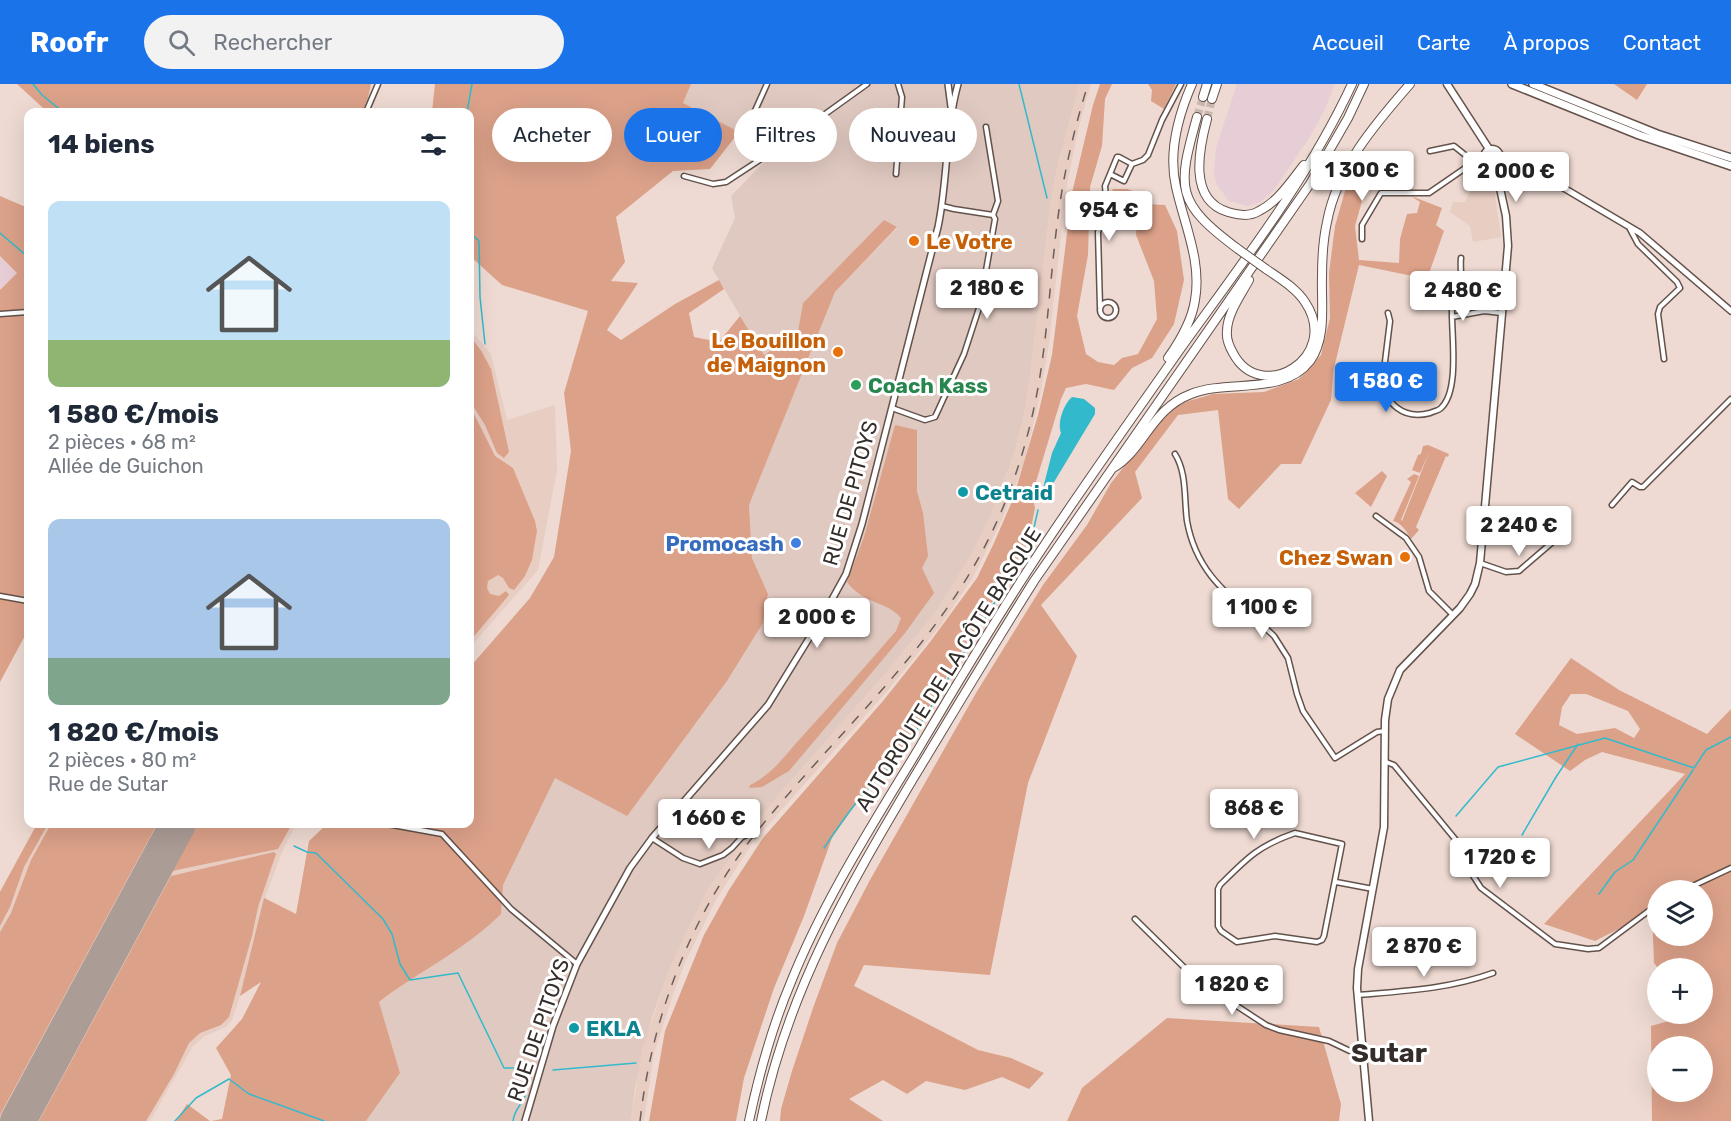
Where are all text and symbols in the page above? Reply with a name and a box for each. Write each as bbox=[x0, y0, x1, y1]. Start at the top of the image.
search box bbox=[144, 15, 564, 69]
text: Roofr bbox=[30, 26, 108, 59]
icon: search bbox=[165, 26, 198, 59]
text: Rechercher bbox=[213, 29, 332, 56]
text: Accueil bbox=[1312, 30, 1384, 55]
text: Carte bbox=[1417, 30, 1470, 55]
text: À propos bbox=[1503, 30, 1590, 55]
text: Contact bbox=[1623, 30, 1701, 55]
chip: Acheter bbox=[492, 108, 612, 162]
chip: Louer bbox=[624, 108, 722, 162]
chip: Filtres bbox=[734, 108, 837, 162]
chip: Nouveau bbox=[849, 108, 977, 162]
icon: filters bbox=[417, 128, 450, 161]
text: 14 biens bbox=[48, 129, 155, 160]
pin: 1 300 € bbox=[1307, 151, 1417, 202]
pin: 2 000 € bbox=[1461, 152, 1571, 203]
text: 1 300 € bbox=[1325, 158, 1399, 182]
text: 2 000 € bbox=[1477, 159, 1555, 183]
pin: 954 € bbox=[1067, 191, 1151, 242]
text: 954 € bbox=[1079, 198, 1139, 222]
place label: Le Votre bbox=[926, 229, 1013, 254]
marker: Le Votre bbox=[907, 234, 921, 248]
icon: home bbox=[195, 240, 303, 348]
pin: 2 180 € bbox=[932, 269, 1042, 320]
pin: 2 480 € bbox=[1408, 271, 1518, 322]
text: 2 180 € bbox=[950, 276, 1024, 300]
text: 2 480 € bbox=[1424, 278, 1502, 302]
place label: Le Bouillon de Maignon bbox=[707, 328, 826, 377]
marker: Le Bouillon de Maignon bbox=[831, 345, 845, 359]
pin: 1 580 € bbox=[1331, 362, 1441, 413]
text: 1 580 € bbox=[1349, 369, 1423, 393]
place label: Coach Kass bbox=[868, 373, 988, 398]
marker: Coach Kass bbox=[849, 378, 863, 392]
text: 1 580 €/mois bbox=[48, 399, 219, 430]
street label: RUE DE PITOYS bbox=[817, 418, 883, 568]
text: 2 pièces · 68 m² bbox=[48, 430, 196, 454]
text: Allée de Guichon bbox=[48, 454, 204, 478]
place label: Cetraid bbox=[975, 480, 1053, 505]
marker: Cetraid bbox=[956, 485, 970, 499]
pin: 2 240 € bbox=[1464, 506, 1574, 557]
text: 2 240 € bbox=[1480, 513, 1558, 537]
street label: AUTOROUTE DE LA CÔTE BASQUE bbox=[850, 522, 1046, 816]
place label: Promocash bbox=[665, 531, 784, 556]
marker: Promocash bbox=[789, 536, 803, 550]
place label: Chez Swan bbox=[1279, 545, 1393, 570]
marker: Chez Swan bbox=[1398, 550, 1412, 564]
icon: home bbox=[195, 558, 303, 666]
pin: 1 100 € bbox=[1207, 588, 1317, 639]
text: 1 100 € bbox=[1226, 595, 1298, 619]
pin: 2 000 € bbox=[762, 598, 872, 649]
text: 2 000 € bbox=[778, 605, 856, 629]
text: 1 820 €/mois bbox=[48, 717, 219, 748]
text: 2 pièces · 80 m² bbox=[48, 748, 196, 772]
text: Rue de Sutar bbox=[48, 772, 168, 796]
pin: 868 € bbox=[1212, 789, 1296, 840]
text: 868 € bbox=[1224, 796, 1284, 820]
pin: 1 660 € bbox=[654, 799, 764, 850]
text: 1 660 € bbox=[672, 806, 746, 830]
pin: 1 720 € bbox=[1445, 838, 1555, 889]
text: 1 720 € bbox=[1464, 845, 1536, 869]
map controls bbox=[1647, 880, 1713, 1102]
button: layers bbox=[1647, 880, 1713, 946]
pin: 2 870 € bbox=[1369, 927, 1479, 978]
text: 2 870 € bbox=[1386, 934, 1462, 958]
street label: RUE DE PITOYS bbox=[502, 955, 574, 1105]
button: + bbox=[1647, 958, 1713, 1024]
pin: 1 820 € bbox=[1177, 965, 1287, 1016]
text: 1 820 € bbox=[1195, 972, 1269, 996]
place label: EKLA bbox=[586, 1016, 641, 1041]
marker: EKLA bbox=[567, 1021, 581, 1035]
button: − bbox=[1647, 1036, 1713, 1102]
district label: Sutar bbox=[1351, 1037, 1427, 1069]

